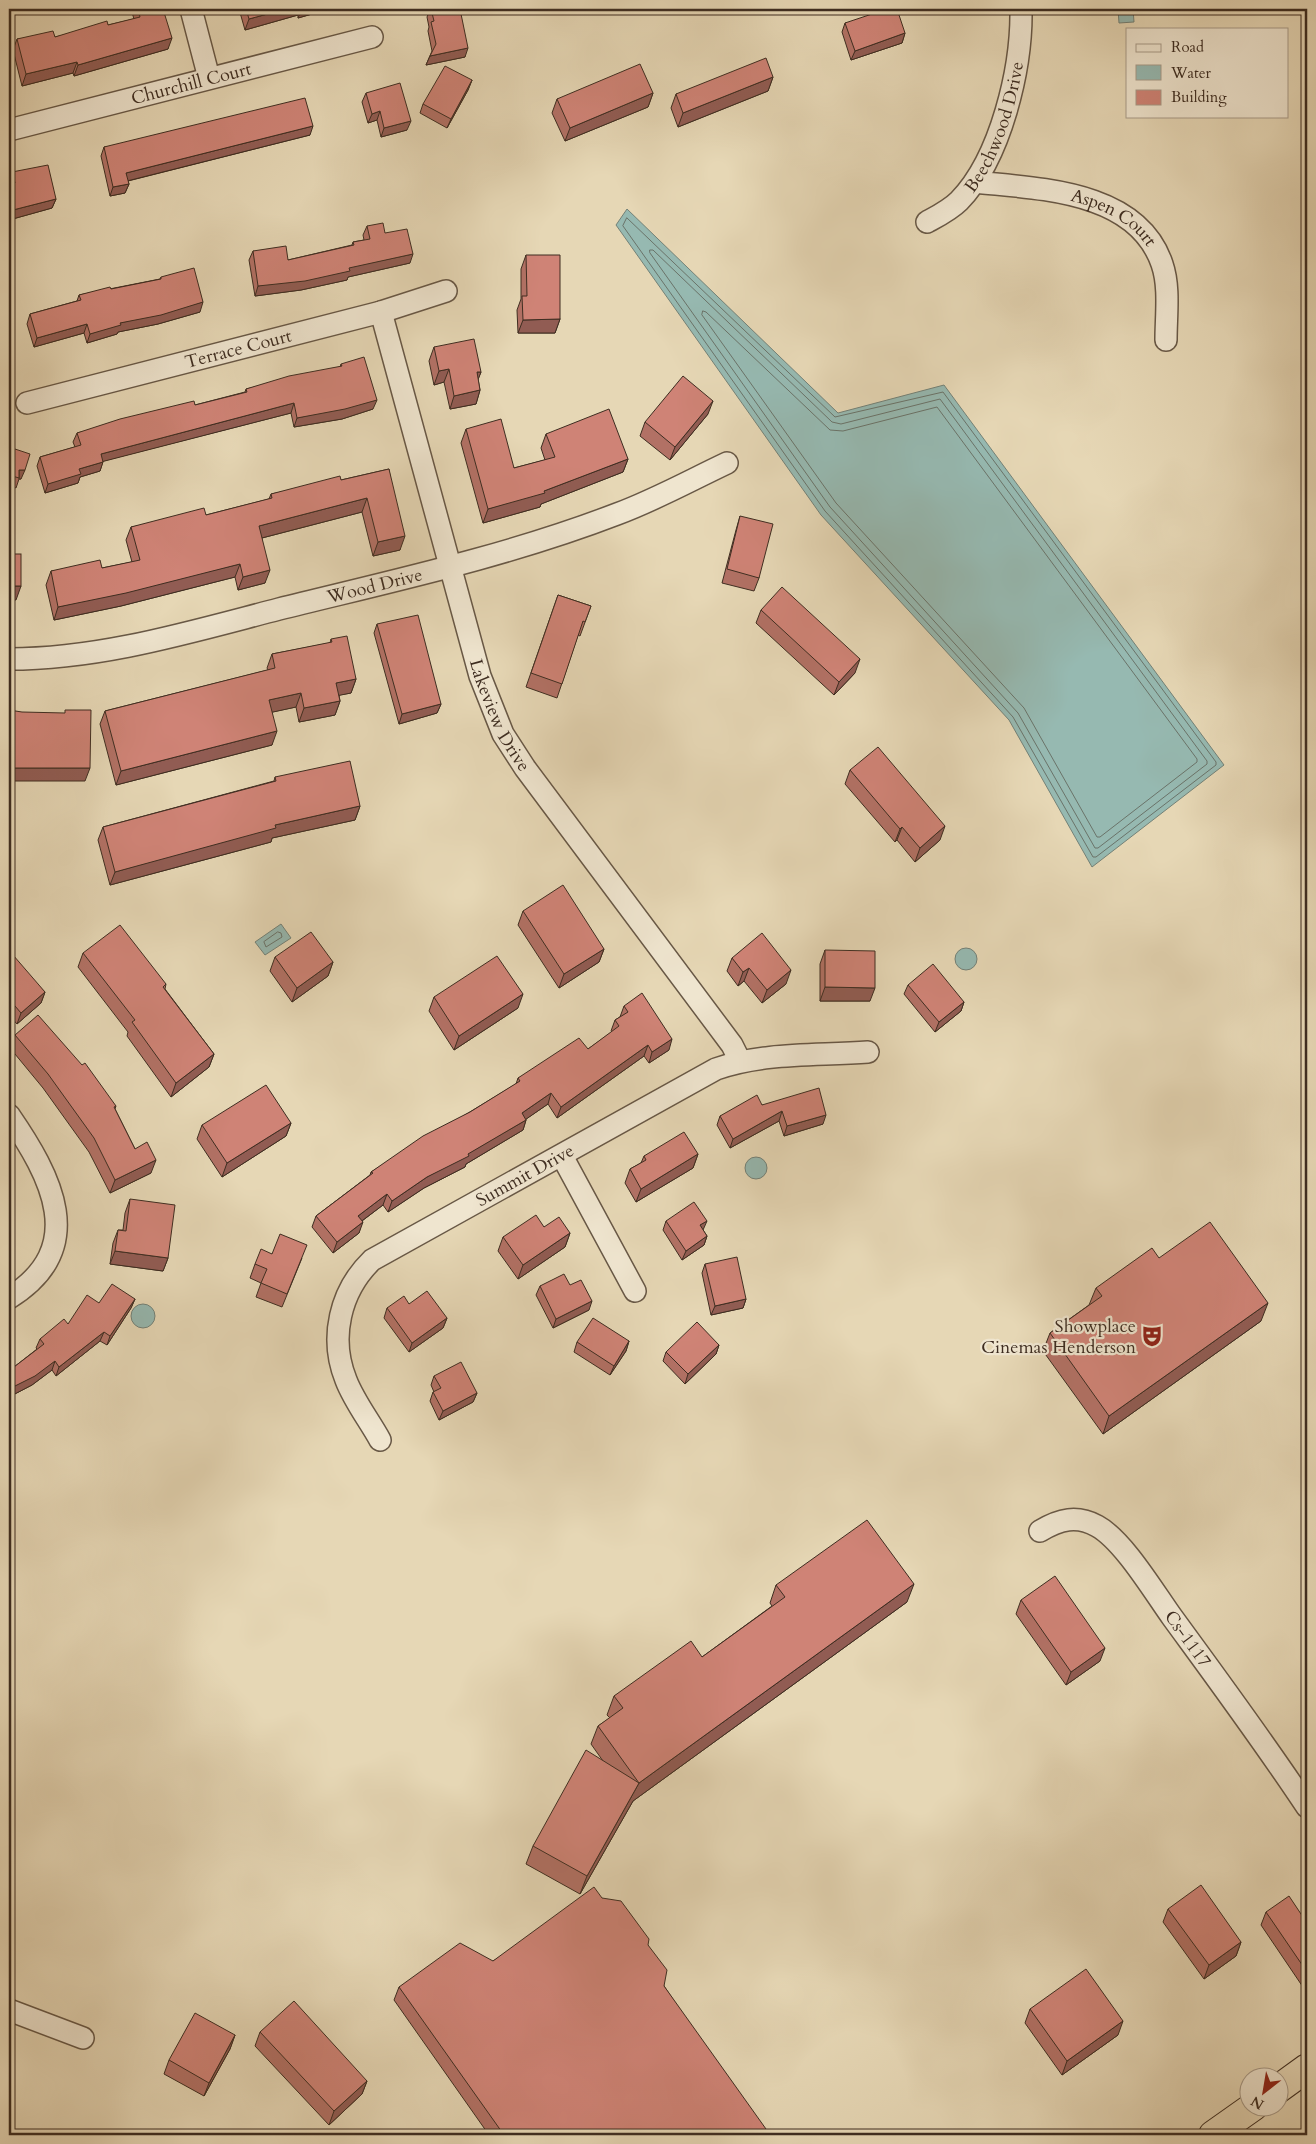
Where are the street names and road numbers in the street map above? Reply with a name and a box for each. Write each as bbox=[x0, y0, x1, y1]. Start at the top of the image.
street label: Churchill Court bbox=[129, 56, 254, 111]
street label: Beechwood Drive bbox=[959, 60, 1030, 198]
street label: Aspen Court bbox=[1068, 183, 1163, 252]
street label: Terrace Court bbox=[182, 323, 295, 375]
street label: Wood Drive bbox=[324, 562, 425, 610]
street label: Lakeview Drive bbox=[463, 656, 536, 777]
street label: Summit Drive bbox=[471, 1138, 579, 1213]
street label: Cs-1117 bbox=[1158, 1605, 1217, 1673]

